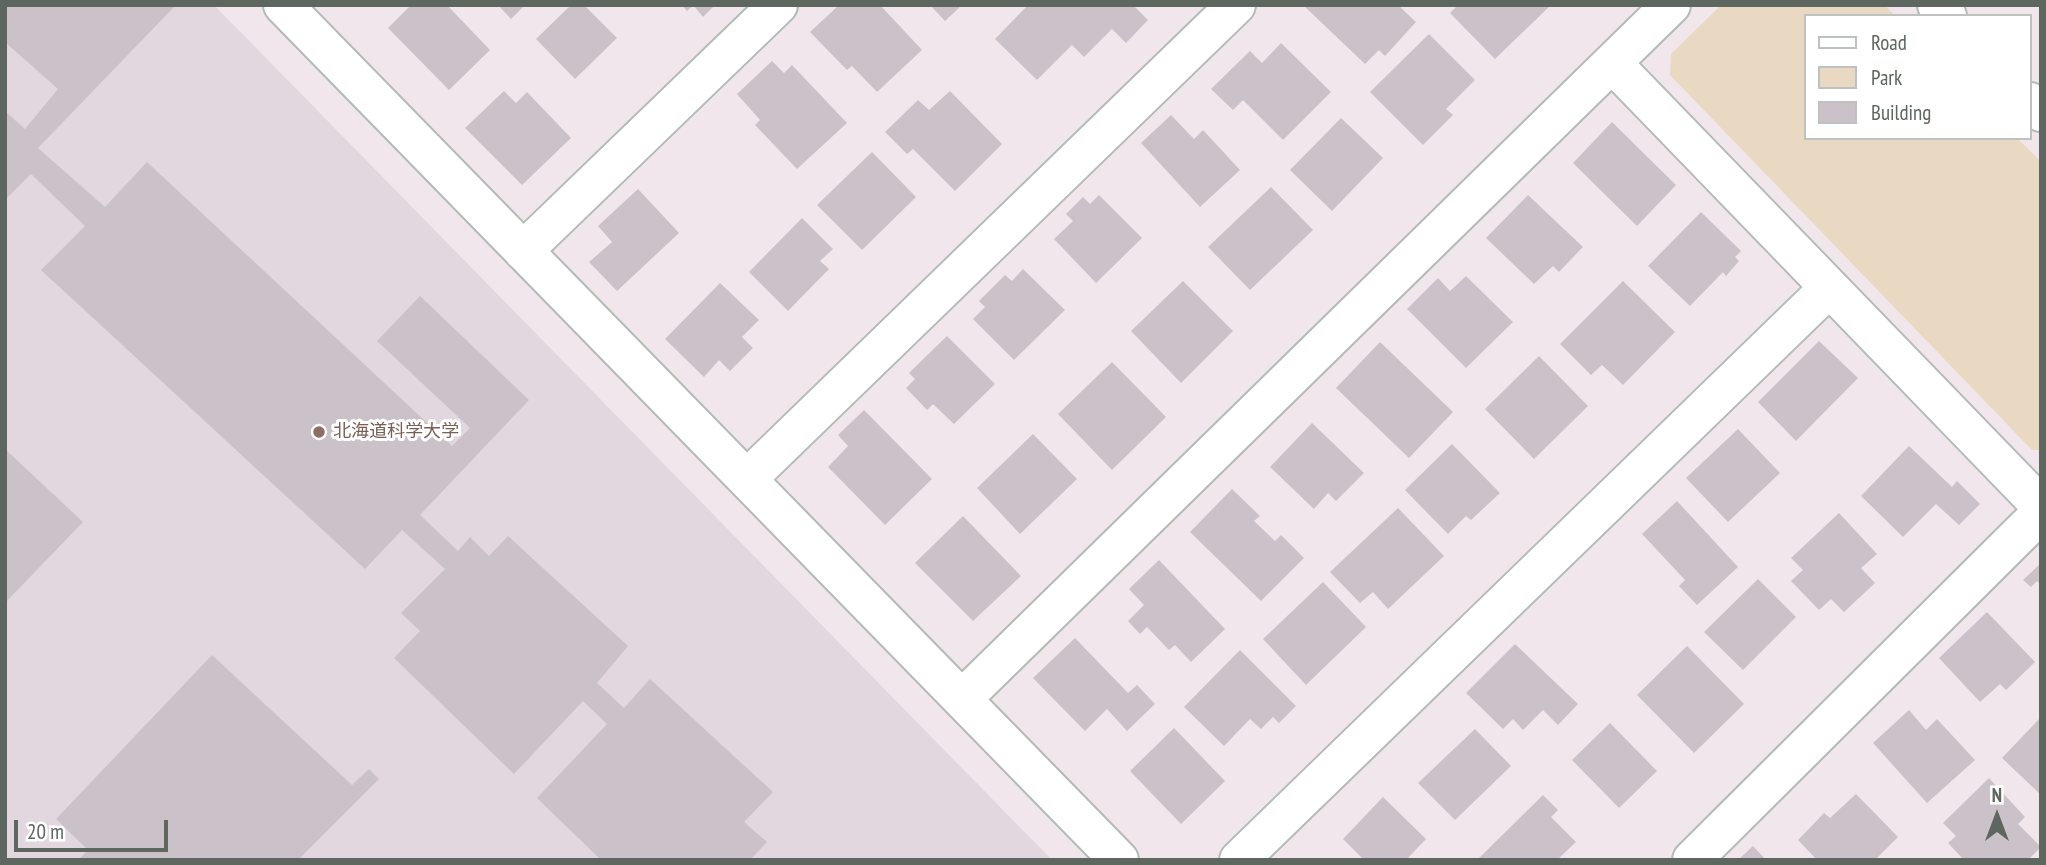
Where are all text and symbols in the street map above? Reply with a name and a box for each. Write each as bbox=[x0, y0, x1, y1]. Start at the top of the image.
legend bbox=[1804, 14, 2032, 140]
text: Road bbox=[1871, 29, 1907, 56]
text: Park bbox=[1871, 64, 1902, 91]
text: Building bbox=[1871, 99, 1931, 126]
place label: 北海道科学大学 bbox=[333, 421, 459, 443]
marker: 北海道科学大学 bbox=[311, 424, 327, 440]
north arrow bbox=[1962, 781, 2032, 851]
text: N bbox=[1992, 783, 2002, 807]
scale bar bbox=[18, 806, 172, 850]
text: 20 m bbox=[27, 818, 64, 845]

